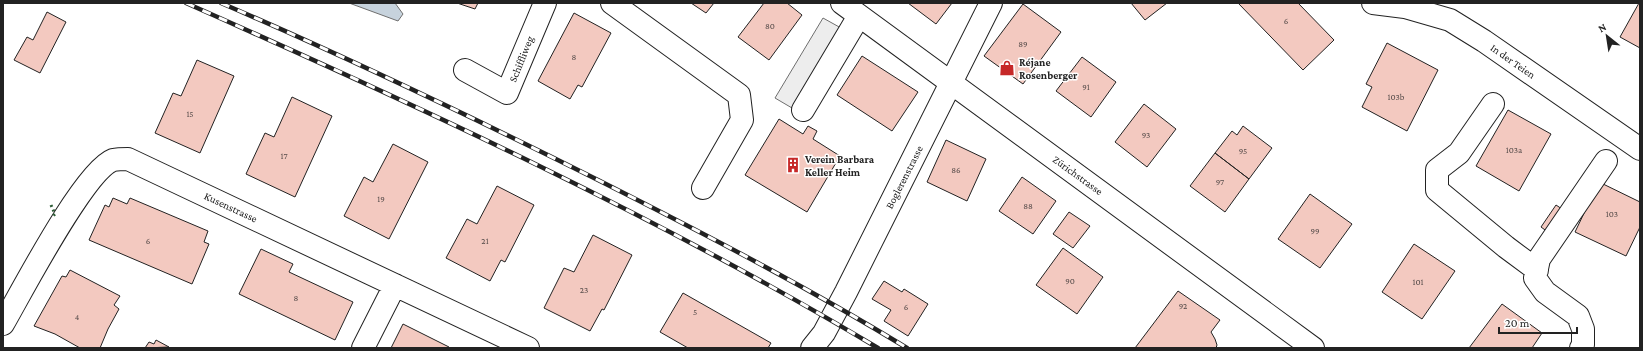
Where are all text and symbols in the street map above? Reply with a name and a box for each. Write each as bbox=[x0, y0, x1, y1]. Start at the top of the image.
house number: 6 bbox=[1284, 16, 1289, 26]
north arrow bbox=[1587, 16, 1627, 56]
text: N bbox=[1596, 20, 1609, 34]
house number: 80 bbox=[765, 21, 775, 31]
street label: Schiffliweg bbox=[506, 34, 537, 84]
house number: 89 bbox=[1018, 39, 1028, 49]
street label: In der Teien bbox=[1488, 41, 1538, 81]
house number: 8 bbox=[572, 52, 577, 62]
place label: Réjane Rosenberger bbox=[1019, 56, 1078, 81]
shop icon: Réjane Rosenberger bbox=[998, 59, 1016, 77]
house number: 91 bbox=[1082, 82, 1090, 92]
house number: 103b bbox=[1388, 92, 1405, 102]
house number: 15 bbox=[186, 109, 194, 119]
house number: 93 bbox=[1142, 130, 1150, 140]
street label: Boglerenstrasse bbox=[883, 143, 926, 211]
house number: 103a bbox=[1506, 145, 1522, 155]
house number: 95 bbox=[1239, 146, 1247, 156]
house number: 17 bbox=[280, 151, 288, 161]
place label: Verein Barbara Keller Heim bbox=[804, 153, 875, 178]
street label: Zürichstrasse bbox=[1051, 153, 1105, 197]
building icon: Verein Barbara Keller Heim bbox=[784, 156, 802, 174]
house number: 86 bbox=[951, 165, 961, 175]
house number: 97 bbox=[1216, 177, 1224, 187]
street label: Kusenstrasse bbox=[203, 189, 260, 225]
house number: 19 bbox=[377, 194, 385, 204]
house number: 88 bbox=[1023, 201, 1033, 211]
house number: 103 bbox=[1606, 209, 1618, 219]
house number: 99 bbox=[1310, 226, 1320, 236]
house number: 6 bbox=[146, 236, 151, 246]
house number: 21 bbox=[481, 236, 489, 246]
house number: 90 bbox=[1065, 276, 1075, 286]
house number: 101 bbox=[1412, 277, 1424, 287]
house number: 23 bbox=[580, 285, 588, 295]
house number: 8 bbox=[294, 293, 299, 303]
house number: 92 bbox=[1179, 301, 1187, 311]
house number: 6 bbox=[904, 302, 909, 312]
house number: 5 bbox=[693, 307, 697, 317]
scale bar bbox=[1499, 309, 1577, 335]
house number: 4 bbox=[75, 312, 80, 322]
text: 20 m bbox=[1505, 316, 1530, 330]

